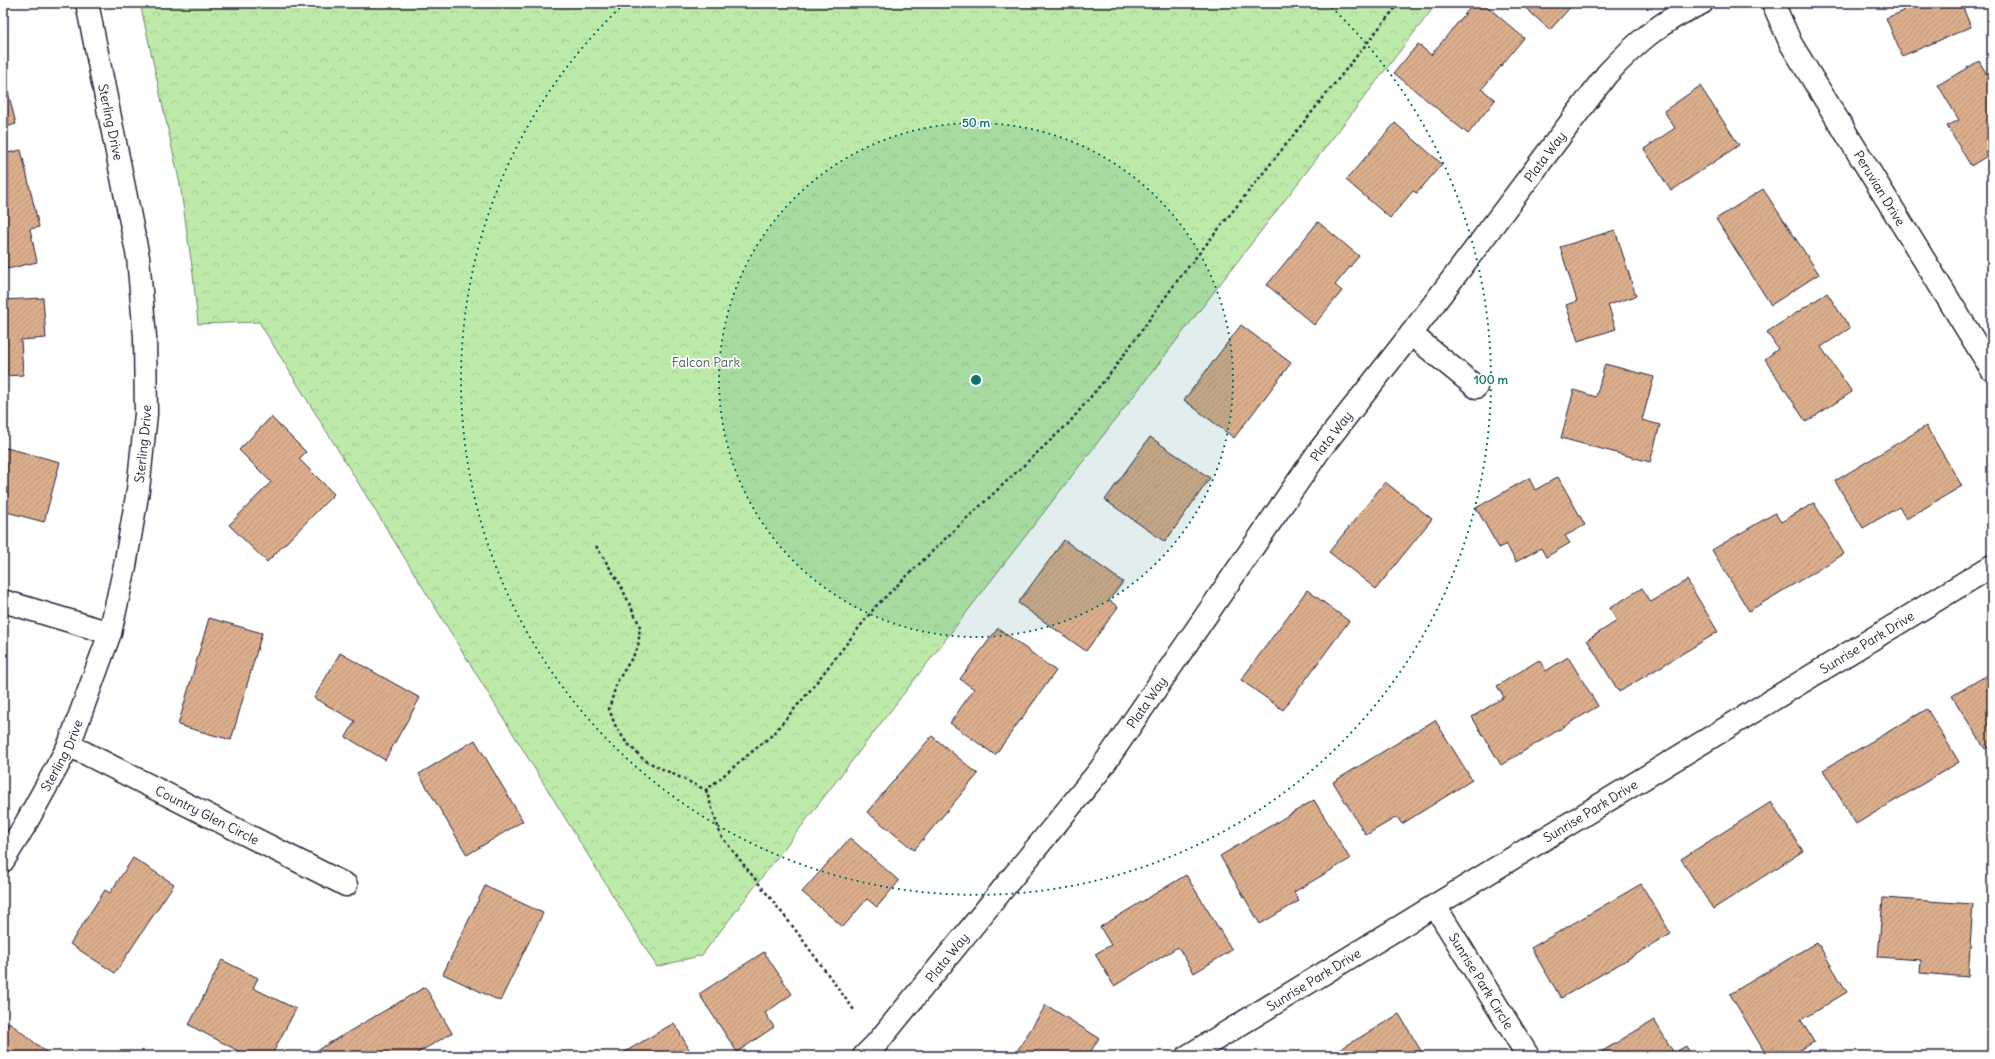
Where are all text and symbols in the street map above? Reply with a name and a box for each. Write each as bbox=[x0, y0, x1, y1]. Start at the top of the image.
street label: Sterling Drive bbox=[94, 82, 127, 162]
text: 50 m bbox=[962, 115, 991, 130]
street label: Plata Way bbox=[1521, 128, 1570, 186]
street label: Peruvian Drive bbox=[1850, 148, 1909, 229]
park label: Falcon Park bbox=[672, 354, 741, 371]
text: 100 m bbox=[1474, 372, 1508, 387]
centre of rings bbox=[969, 373, 983, 387]
street label: Sterling Drive bbox=[131, 405, 155, 484]
street label: Plata Way bbox=[1306, 408, 1356, 465]
street label: Sunrise Park Drive bbox=[1817, 607, 1917, 678]
street label: Plata Way bbox=[1123, 673, 1171, 732]
street label: Sterling Drive bbox=[37, 717, 87, 795]
street label: Sunrise Park Drive bbox=[1540, 776, 1641, 847]
street label: Country Glen Circle bbox=[152, 782, 262, 849]
street label: Plata Way bbox=[922, 929, 973, 986]
street label: Sunrise Park Circle bbox=[1445, 930, 1517, 1032]
street label: Sunrise Park Drive bbox=[1263, 945, 1364, 1015]

